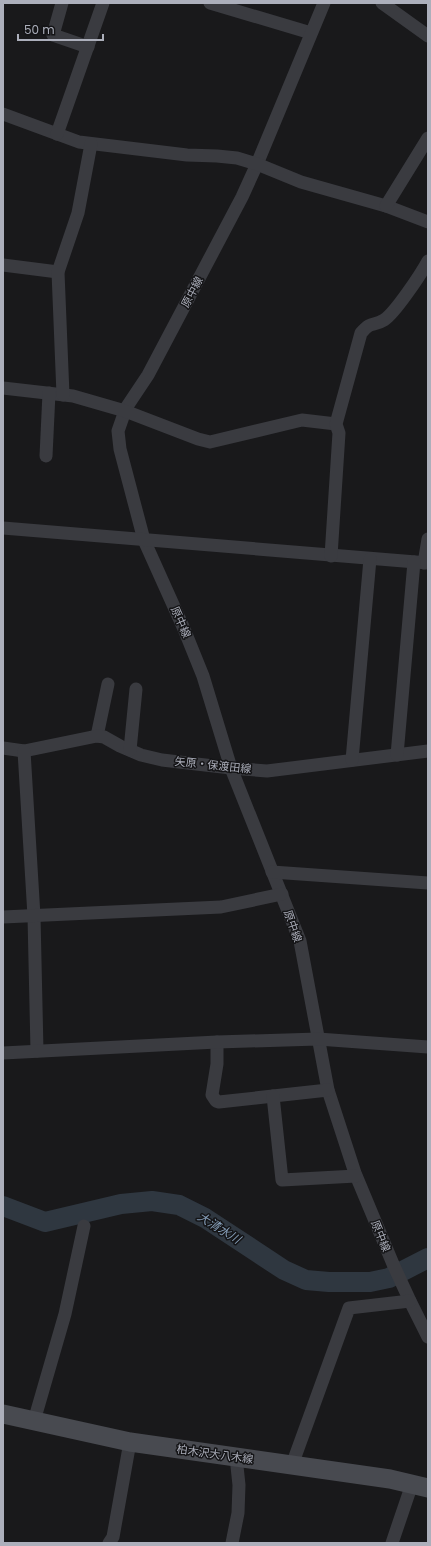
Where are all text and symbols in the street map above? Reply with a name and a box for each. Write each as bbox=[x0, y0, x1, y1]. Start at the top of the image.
scale bar bbox=[18, 16, 103, 42]
text: 50 m bbox=[24, 21, 55, 38]
street label: 原中線 bbox=[177, 274, 207, 310]
street label: 原中線 bbox=[167, 604, 195, 640]
street label: 矢原・保渡田線 bbox=[174, 753, 252, 777]
street label: 原中線 bbox=[280, 908, 306, 944]
water label: 大清水川 bbox=[194, 1208, 246, 1249]
street label: 原中線 bbox=[367, 1218, 395, 1254]
street label: 柏木沢大八木線 bbox=[176, 1441, 254, 1467]

